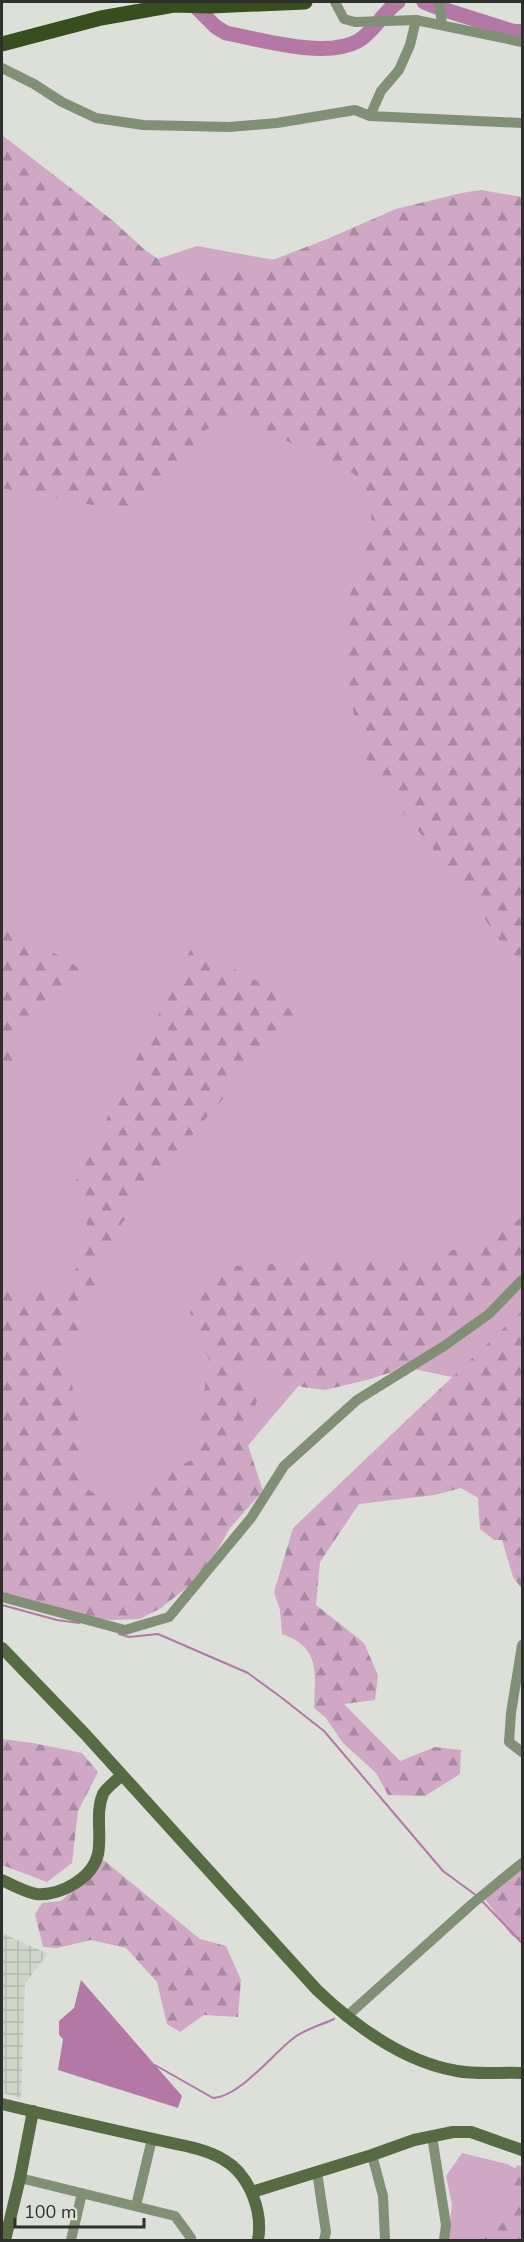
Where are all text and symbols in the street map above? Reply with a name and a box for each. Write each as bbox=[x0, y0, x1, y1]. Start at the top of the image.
scale bar bbox=[15, 2191, 144, 2229]
text: 100 m bbox=[24, 2200, 76, 2224]

